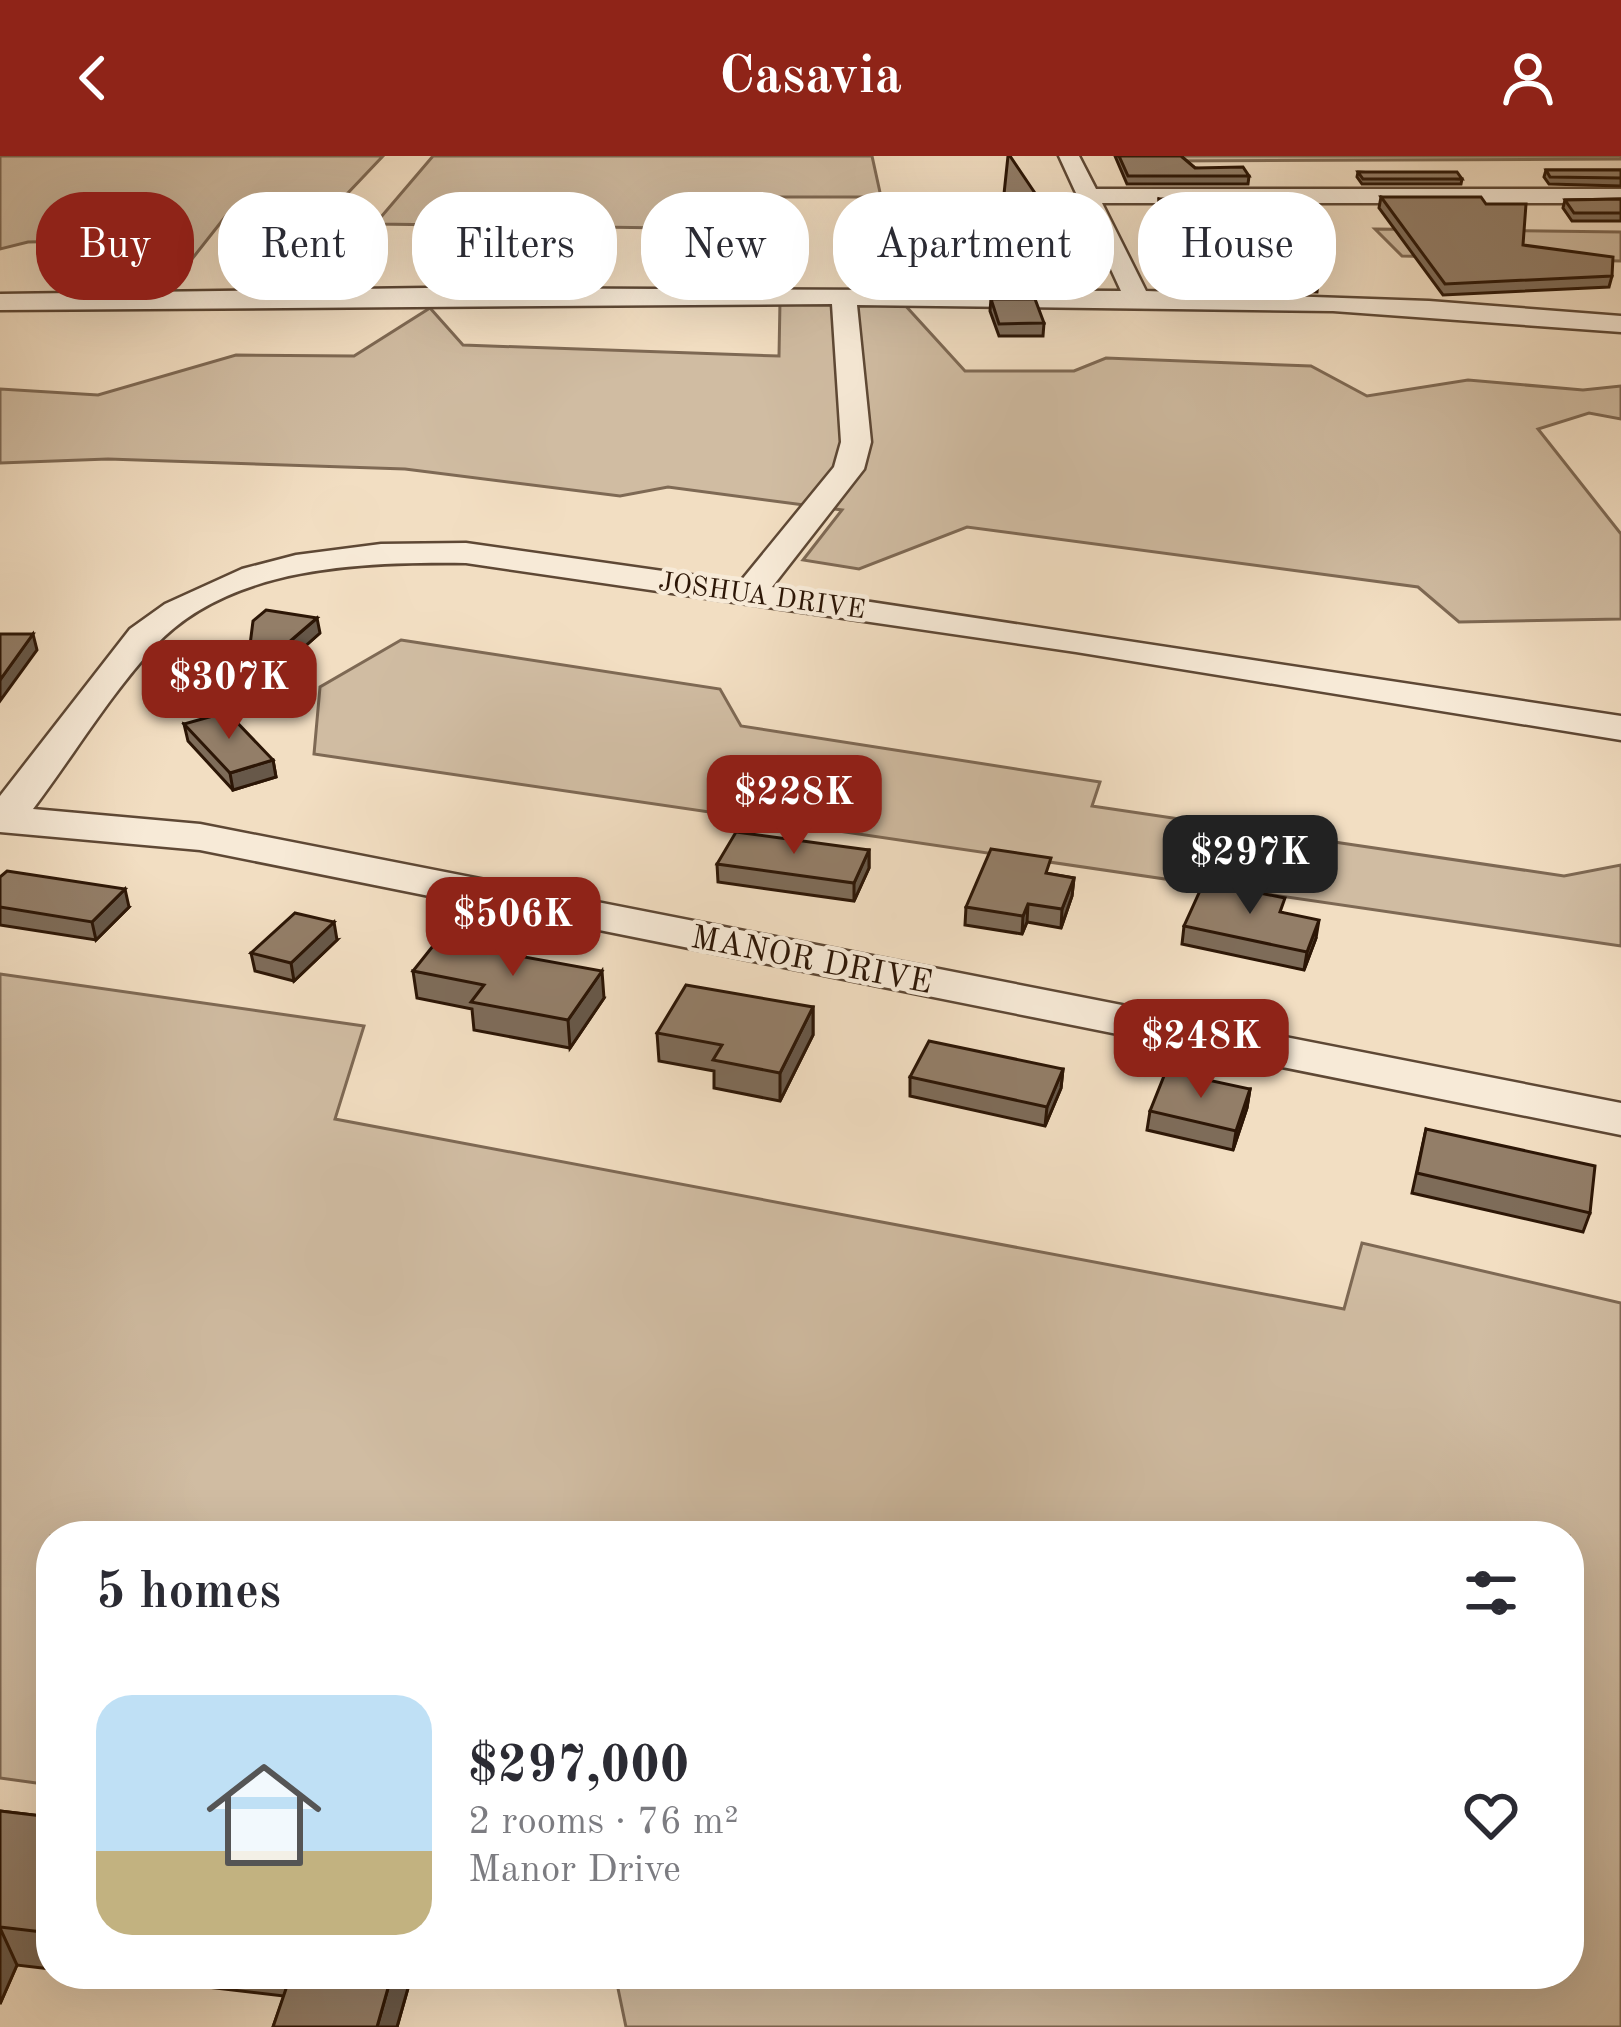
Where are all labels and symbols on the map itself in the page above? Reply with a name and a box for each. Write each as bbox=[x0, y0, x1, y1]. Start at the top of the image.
street label: JOSHUA DRIVE bbox=[657, 569, 867, 624]
pin: $307K bbox=[145, 640, 313, 742]
pin: $228K bbox=[710, 755, 878, 857]
pin: $297K bbox=[1166, 815, 1334, 917]
pin: $506K bbox=[429, 877, 597, 979]
street label: MANOR DRIVE bbox=[688, 922, 935, 1001]
pin: $248K bbox=[1117, 999, 1285, 1101]

